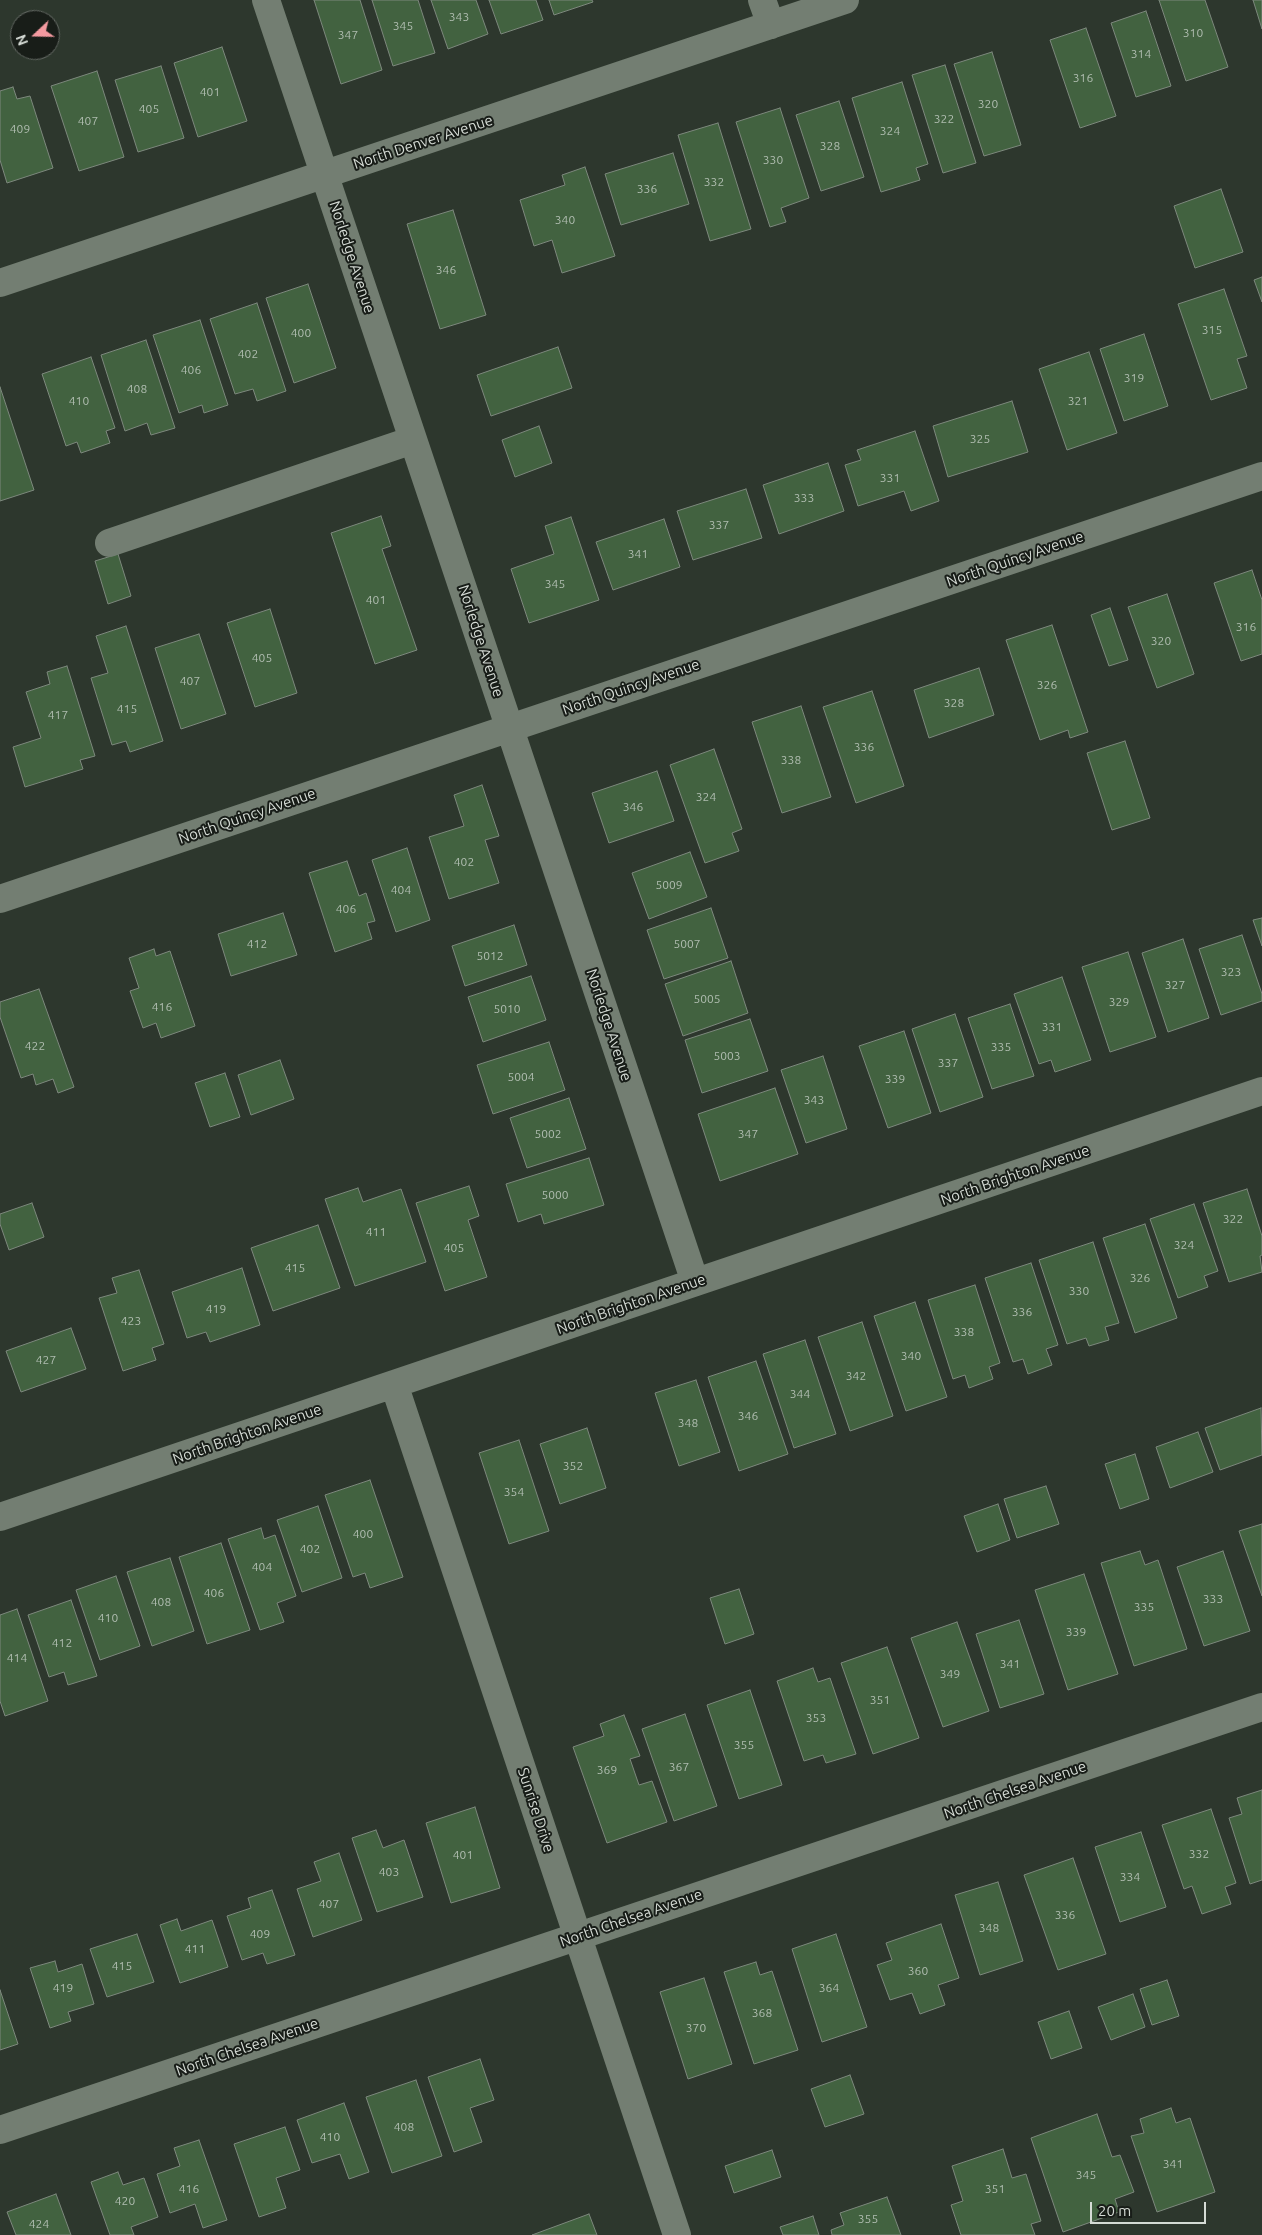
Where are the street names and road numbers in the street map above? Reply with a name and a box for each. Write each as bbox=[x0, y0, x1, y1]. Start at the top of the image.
street label: North Denver Avenue bbox=[351, 111, 495, 173]
street label: Norledge Avenue bbox=[325, 199, 379, 315]
street label: North Quincy Avenue bbox=[944, 527, 1086, 591]
street label: Norledge Avenue bbox=[454, 583, 508, 699]
street label: North Quincy Avenue bbox=[560, 655, 702, 719]
street label: North Quincy Avenue bbox=[176, 784, 318, 848]
street label: Norledge Avenue bbox=[582, 967, 636, 1083]
street label: North Brighton Avenue bbox=[938, 1141, 1092, 1209]
street label: North Brighton Avenue bbox=[554, 1270, 708, 1338]
street label: North Brighton Avenue bbox=[170, 1400, 324, 1468]
street label: North Chelsea Avenue bbox=[941, 1757, 1089, 1823]
street label: Sunrise Drive bbox=[514, 1765, 558, 1855]
street label: North Chelsea Avenue bbox=[557, 1885, 705, 1951]
street label: North Chelsea Avenue bbox=[173, 2014, 321, 2080]

